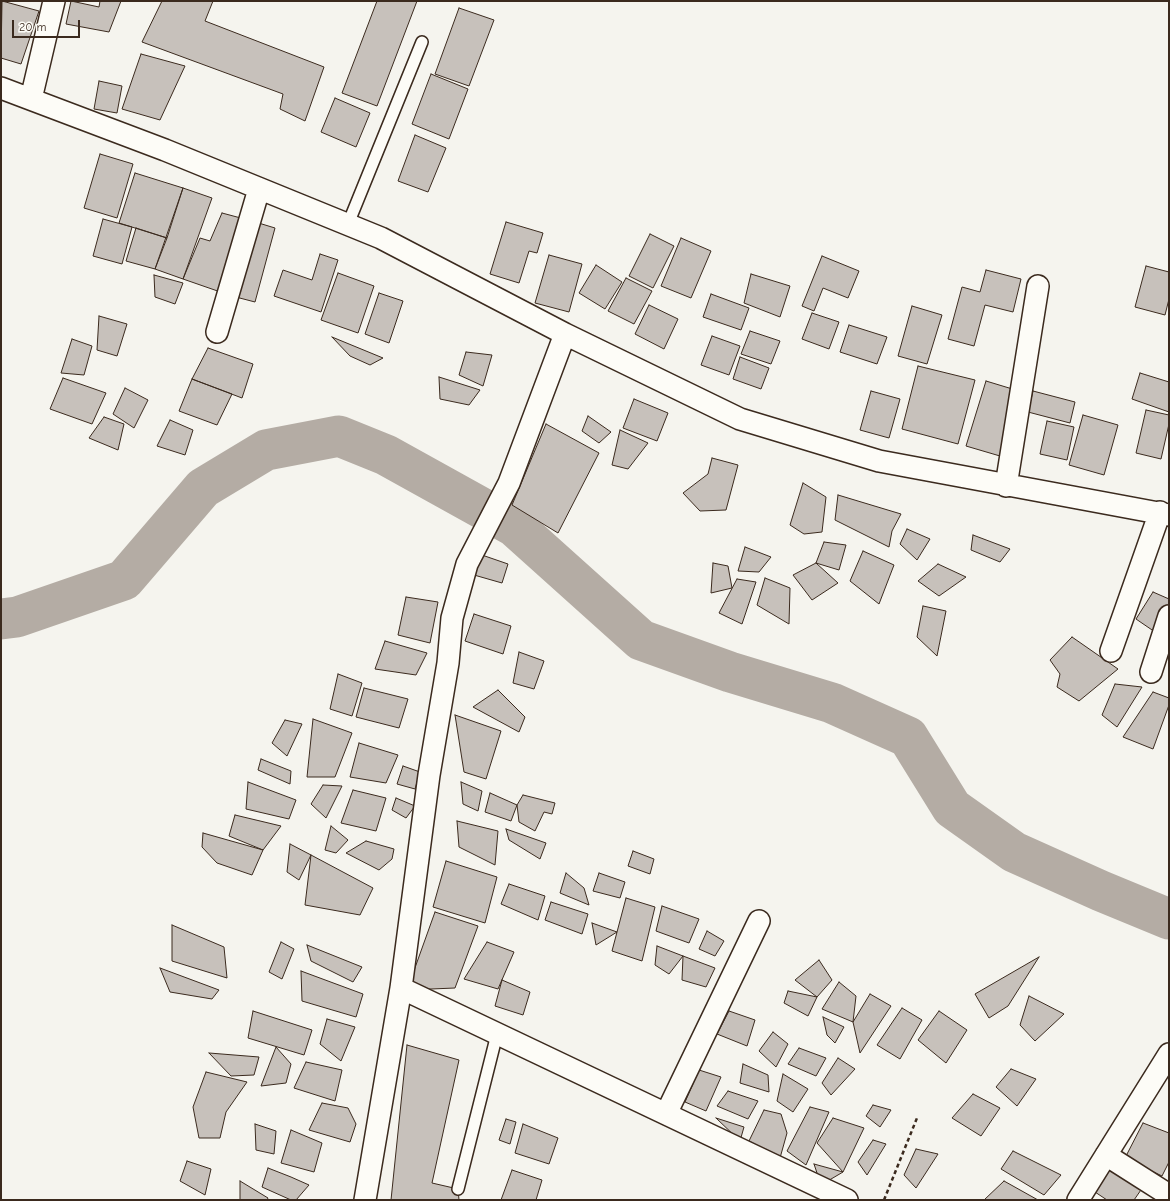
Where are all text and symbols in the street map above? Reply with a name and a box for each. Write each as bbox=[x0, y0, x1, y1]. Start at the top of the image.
scale bar bbox=[14, 12, 82, 38]
text: 20 m bbox=[19, 20, 47, 34]

